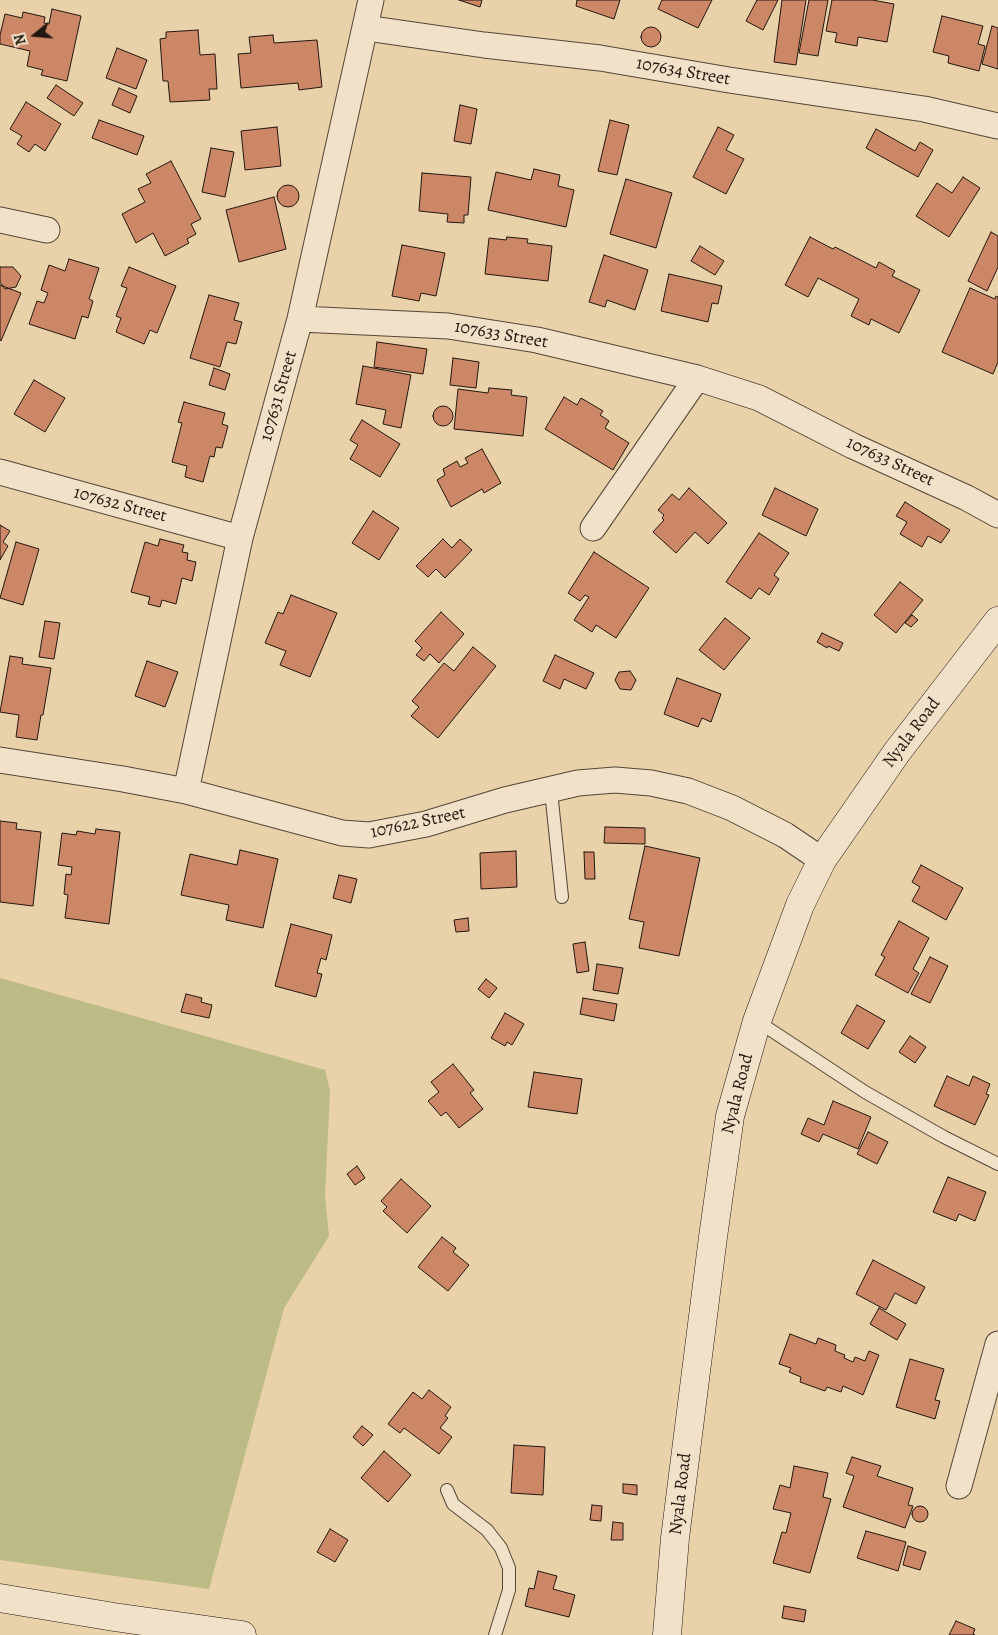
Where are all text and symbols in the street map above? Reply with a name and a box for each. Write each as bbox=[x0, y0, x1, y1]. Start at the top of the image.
north arrow bbox=[10, 10, 60, 60]
text: N bbox=[10, 32, 31, 47]
street label: 107634 Street bbox=[634, 53, 732, 91]
street label: 107633 Street bbox=[453, 316, 549, 354]
street label: 107631 Street bbox=[256, 348, 302, 444]
street label: 107633 Street bbox=[843, 432, 937, 492]
street label: 107632 Street bbox=[71, 482, 169, 528]
street label: Nyala Road bbox=[879, 694, 945, 772]
street label: 107622 Street bbox=[369, 802, 467, 844]
street label: Nyala Road bbox=[718, 1051, 758, 1137]
street label: Nyala Road bbox=[665, 1452, 697, 1536]

